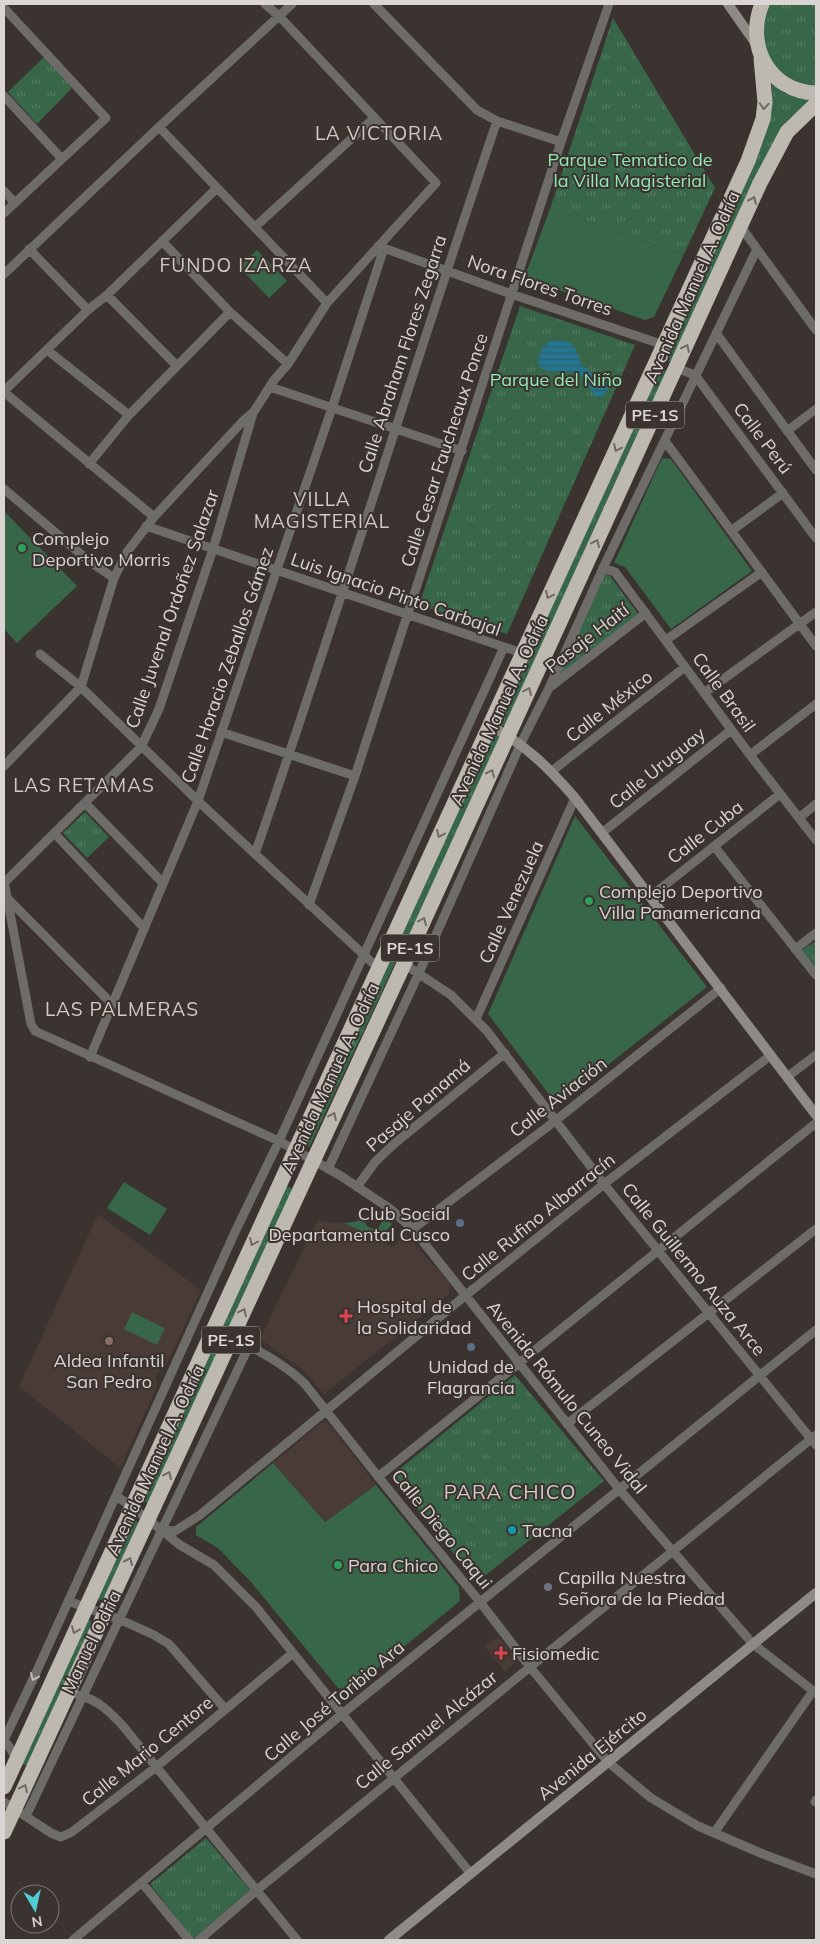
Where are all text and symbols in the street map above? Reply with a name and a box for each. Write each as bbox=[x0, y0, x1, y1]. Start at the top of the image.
one-way arrow bbox=[759, 103, 770, 111]
district label: LA VICTORIA bbox=[315, 121, 443, 145]
park label: Parque Tematico de la Villa Magisterial bbox=[548, 148, 712, 192]
street label: Avenida Manuel A. Odría bbox=[639, 187, 745, 387]
one-way arrow bbox=[746, 196, 757, 205]
street label: Calle Abraham Flores Zegarra bbox=[353, 232, 451, 476]
street label: Nora Flores Torres bbox=[465, 249, 615, 321]
district label: FUNDO IZARZA bbox=[160, 253, 312, 277]
street label: Calle Cesar Faucheaux Ponce bbox=[395, 330, 493, 570]
one-way arrow bbox=[679, 344, 690, 353]
park label: Parque del Niño bbox=[490, 368, 622, 391]
street label: Calle Perú bbox=[729, 398, 797, 478]
road number: PE-1S bbox=[626, 402, 684, 428]
one-way arrow bbox=[612, 443, 623, 452]
street label: Calle Juvenal Ordoñez Salazar bbox=[120, 486, 224, 731]
district label: VILLA MAGISTERIAL bbox=[254, 487, 390, 533]
place label: Complejo Deportivo Morris bbox=[32, 527, 170, 571]
one-way arrow bbox=[590, 539, 601, 548]
marker: Complejo Deportivo Morris bbox=[16, 542, 28, 554]
street label: Calle Horacio Zeballos Gámez bbox=[176, 544, 278, 786]
street label: Luis Ignacio Pinto Carbajal bbox=[288, 547, 504, 641]
one-way arrow bbox=[545, 590, 555, 599]
street label: Pasaje Haití bbox=[541, 597, 635, 678]
street label: Avenida Manuel A. Odría bbox=[445, 611, 553, 809]
street label: Calle Brasil bbox=[687, 648, 761, 736]
street label: Calle México bbox=[561, 665, 657, 747]
one-way arrow bbox=[522, 687, 533, 696]
street label: Calle Uruguay bbox=[604, 722, 710, 814]
one-way arrow bbox=[485, 769, 495, 778]
district label: LAS RETAMAS bbox=[13, 773, 155, 797]
street label: Calle Cuba bbox=[662, 795, 748, 869]
one-way arrow bbox=[436, 828, 446, 837]
street label: Calle Venezuela bbox=[474, 837, 548, 967]
place label: Complejo Deportivo Villa Panamericana bbox=[599, 880, 763, 924]
marker: Complejo Deportivo Villa Panamericana bbox=[583, 895, 595, 907]
one-way arrow bbox=[417, 917, 427, 926]
road number: PE-1S bbox=[381, 934, 439, 961]
street label: Avenida Manuel A. Odría bbox=[276, 979, 384, 1177]
district label: LAS PALMERAS bbox=[45, 997, 199, 1021]
street label: Calle Aviación bbox=[505, 1052, 611, 1142]
street label: Pasaje Panamá bbox=[361, 1053, 475, 1157]
one-way arrow bbox=[327, 1112, 338, 1121]
street label: Calle Rufino Albarracín bbox=[456, 1148, 620, 1286]
street label: Calle Guillermo Auza Arce bbox=[617, 1178, 771, 1360]
place label: Club Social Departamental Cusco bbox=[268, 1202, 450, 1246]
marker: Club Social Departamental Cusco bbox=[454, 1217, 466, 1229]
one-way arrow bbox=[249, 1237, 259, 1246]
place label: Hospital de la Solidaridad bbox=[357, 1295, 472, 1339]
street label: Avenida Rómulo Cuneo Vidal bbox=[482, 1296, 652, 1498]
one-way arrow bbox=[237, 1308, 248, 1317]
marker: Hospital de la Solidaridad bbox=[339, 1309, 353, 1323]
road number: PE-1S bbox=[202, 1326, 260, 1354]
marker: Aldea Infantil San Pedro bbox=[103, 1335, 115, 1347]
marker: Unidad de Flagrancia bbox=[465, 1341, 477, 1353]
place label: Aldea Infantil San Pedro bbox=[53, 1349, 165, 1393]
place label: Unidad de Flagrancia bbox=[427, 1355, 515, 1399]
street label: Avenida Manuel A. Odría bbox=[101, 1361, 209, 1559]
street label: Calle Diego Caqui bbox=[387, 1464, 497, 1594]
one-way arrow bbox=[162, 1471, 172, 1480]
district label: PARA CHICO bbox=[444, 1479, 576, 1504]
place label: Tacna bbox=[522, 1519, 573, 1542]
marker: Tacna bbox=[506, 1524, 518, 1536]
place label: Para Chico bbox=[348, 1554, 438, 1577]
one-way arrow bbox=[123, 1557, 133, 1566]
marker: Para Chico bbox=[332, 1559, 344, 1571]
place label: Capilla Nuestra Señora de la Piedad bbox=[558, 1566, 725, 1610]
marker: Capilla Nuestra Señora de la Piedad bbox=[542, 1581, 554, 1593]
street label: Manuel Odria bbox=[56, 1587, 126, 1697]
one-way arrow bbox=[70, 1625, 81, 1634]
street label: Calle José Toribio Ara bbox=[259, 1635, 409, 1767]
place label: Fisiomedic bbox=[512, 1642, 600, 1665]
marker: Fisiomedic bbox=[494, 1646, 508, 1660]
street label: Calle Samuel Alcázar bbox=[350, 1665, 502, 1795]
one-way arrow bbox=[30, 1672, 40, 1681]
street label: Calle Mario Centore bbox=[77, 1691, 217, 1811]
street label: Avenida Ejército bbox=[533, 1703, 651, 1805]
one-way arrow bbox=[18, 1784, 28, 1793]
north arrow bbox=[10, 1884, 60, 1934]
text: N bbox=[30, 1912, 44, 1932]

